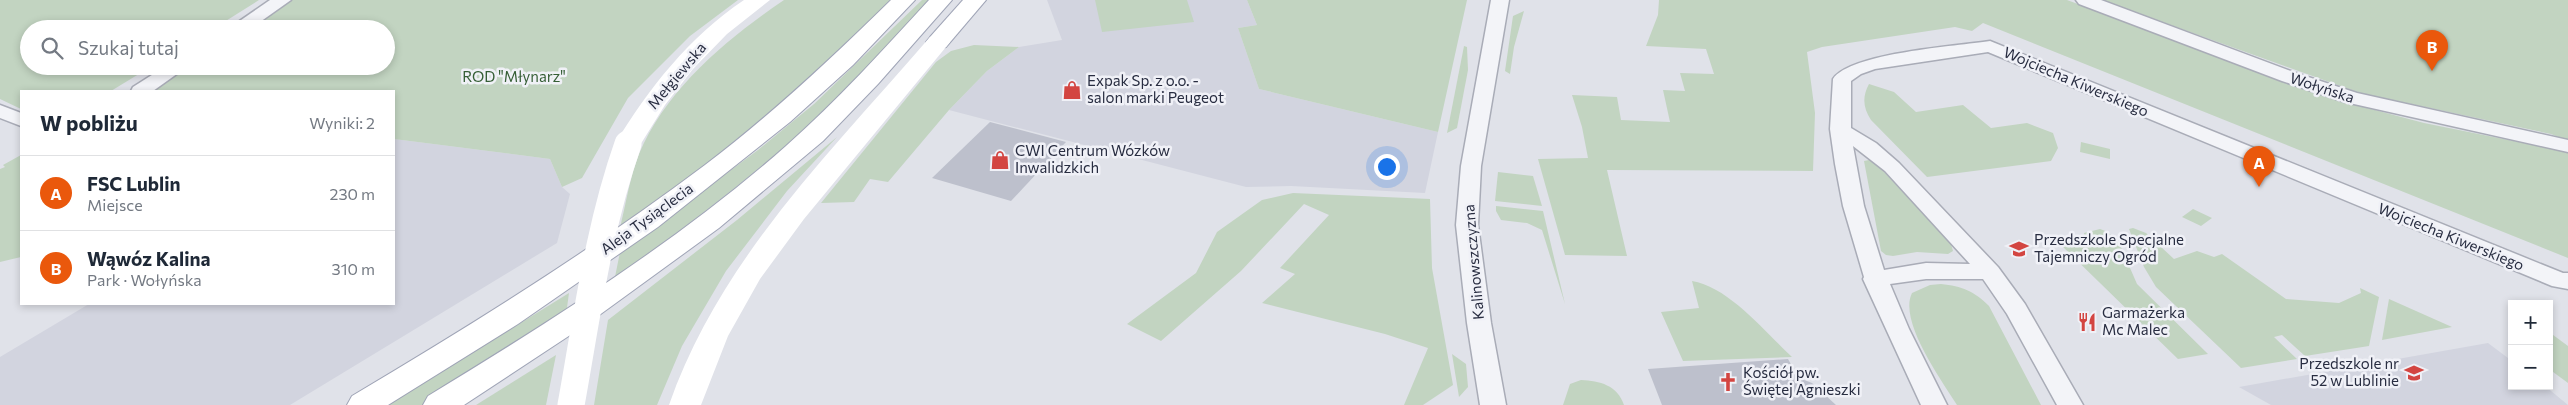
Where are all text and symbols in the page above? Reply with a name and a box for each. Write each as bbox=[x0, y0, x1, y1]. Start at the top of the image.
search box bbox=[20, 20, 395, 75]
pin: B bbox=[2416, 30, 2448, 71]
icon: search bbox=[38, 34, 66, 62]
text: Szukaj tutaj bbox=[78, 36, 179, 59]
street label: Mełgiewska bbox=[643, 38, 709, 112]
street label: Wojciecha Kiwerskiego bbox=[2001, 42, 2152, 120]
park label: ROD "Młynarz" bbox=[462, 67, 566, 85]
street label: Wołyńska bbox=[2288, 68, 2357, 106]
place label: Expak Sp. z o.o. - salon marki Peugeot bbox=[1087, 71, 1224, 106]
shop icon: Expak Sp. z o.o. - salon marki Peugeot bbox=[1061, 79, 1083, 101]
text: W pobliżu bbox=[40, 110, 138, 135]
text: Wyniki: 2 bbox=[309, 113, 375, 132]
place label: CWI Centrum Wózków Inwalidzkich bbox=[1015, 141, 1170, 176]
pin: A bbox=[2243, 146, 2275, 187]
shop icon: CWI Centrum Wózków Inwalidzkich bbox=[989, 149, 1011, 171]
your location bbox=[1374, 154, 1400, 180]
text: FSC Lublin bbox=[87, 172, 181, 195]
street label: Aleja Tysiąclecia bbox=[597, 179, 696, 258]
text: A bbox=[50, 184, 62, 203]
text: 230 m bbox=[330, 184, 375, 203]
text: Miejsce bbox=[87, 195, 143, 214]
street label: Wojciecha Kiwerskiego bbox=[2376, 199, 2527, 274]
street label: Kalinowszczyzna bbox=[1459, 204, 1487, 320]
place label: Przedszkole Specjalne Tajemniczy Ogród bbox=[2034, 230, 2184, 265]
school or university icon: Przedszkole Specjalne Tajemniczy Ogród bbox=[2008, 238, 2030, 260]
text: Wąwóz Kalina bbox=[87, 247, 210, 270]
text: B bbox=[51, 259, 61, 278]
text: 310 m bbox=[332, 259, 375, 278]
text: Park · Wołyńska bbox=[87, 270, 202, 289]
map controls bbox=[2508, 300, 2553, 390]
button: + bbox=[2508, 300, 2553, 345]
place label: Garmażerka Mc Malec bbox=[2102, 303, 2185, 338]
restaurant icon: Garmażerka Mc Malec bbox=[2076, 311, 2098, 333]
button: − bbox=[2508, 345, 2553, 390]
place label: Przedszkole nr 52 w Lublinie bbox=[2299, 354, 2399, 389]
school or university icon: Przedszkole nr 52 w Lublinie bbox=[2403, 362, 2425, 384]
place label: Kościół pw. Świętej Agnieszki bbox=[1743, 363, 1861, 398]
church icon: Kościół pw. Świętej Agnieszki bbox=[1717, 371, 1739, 393]

